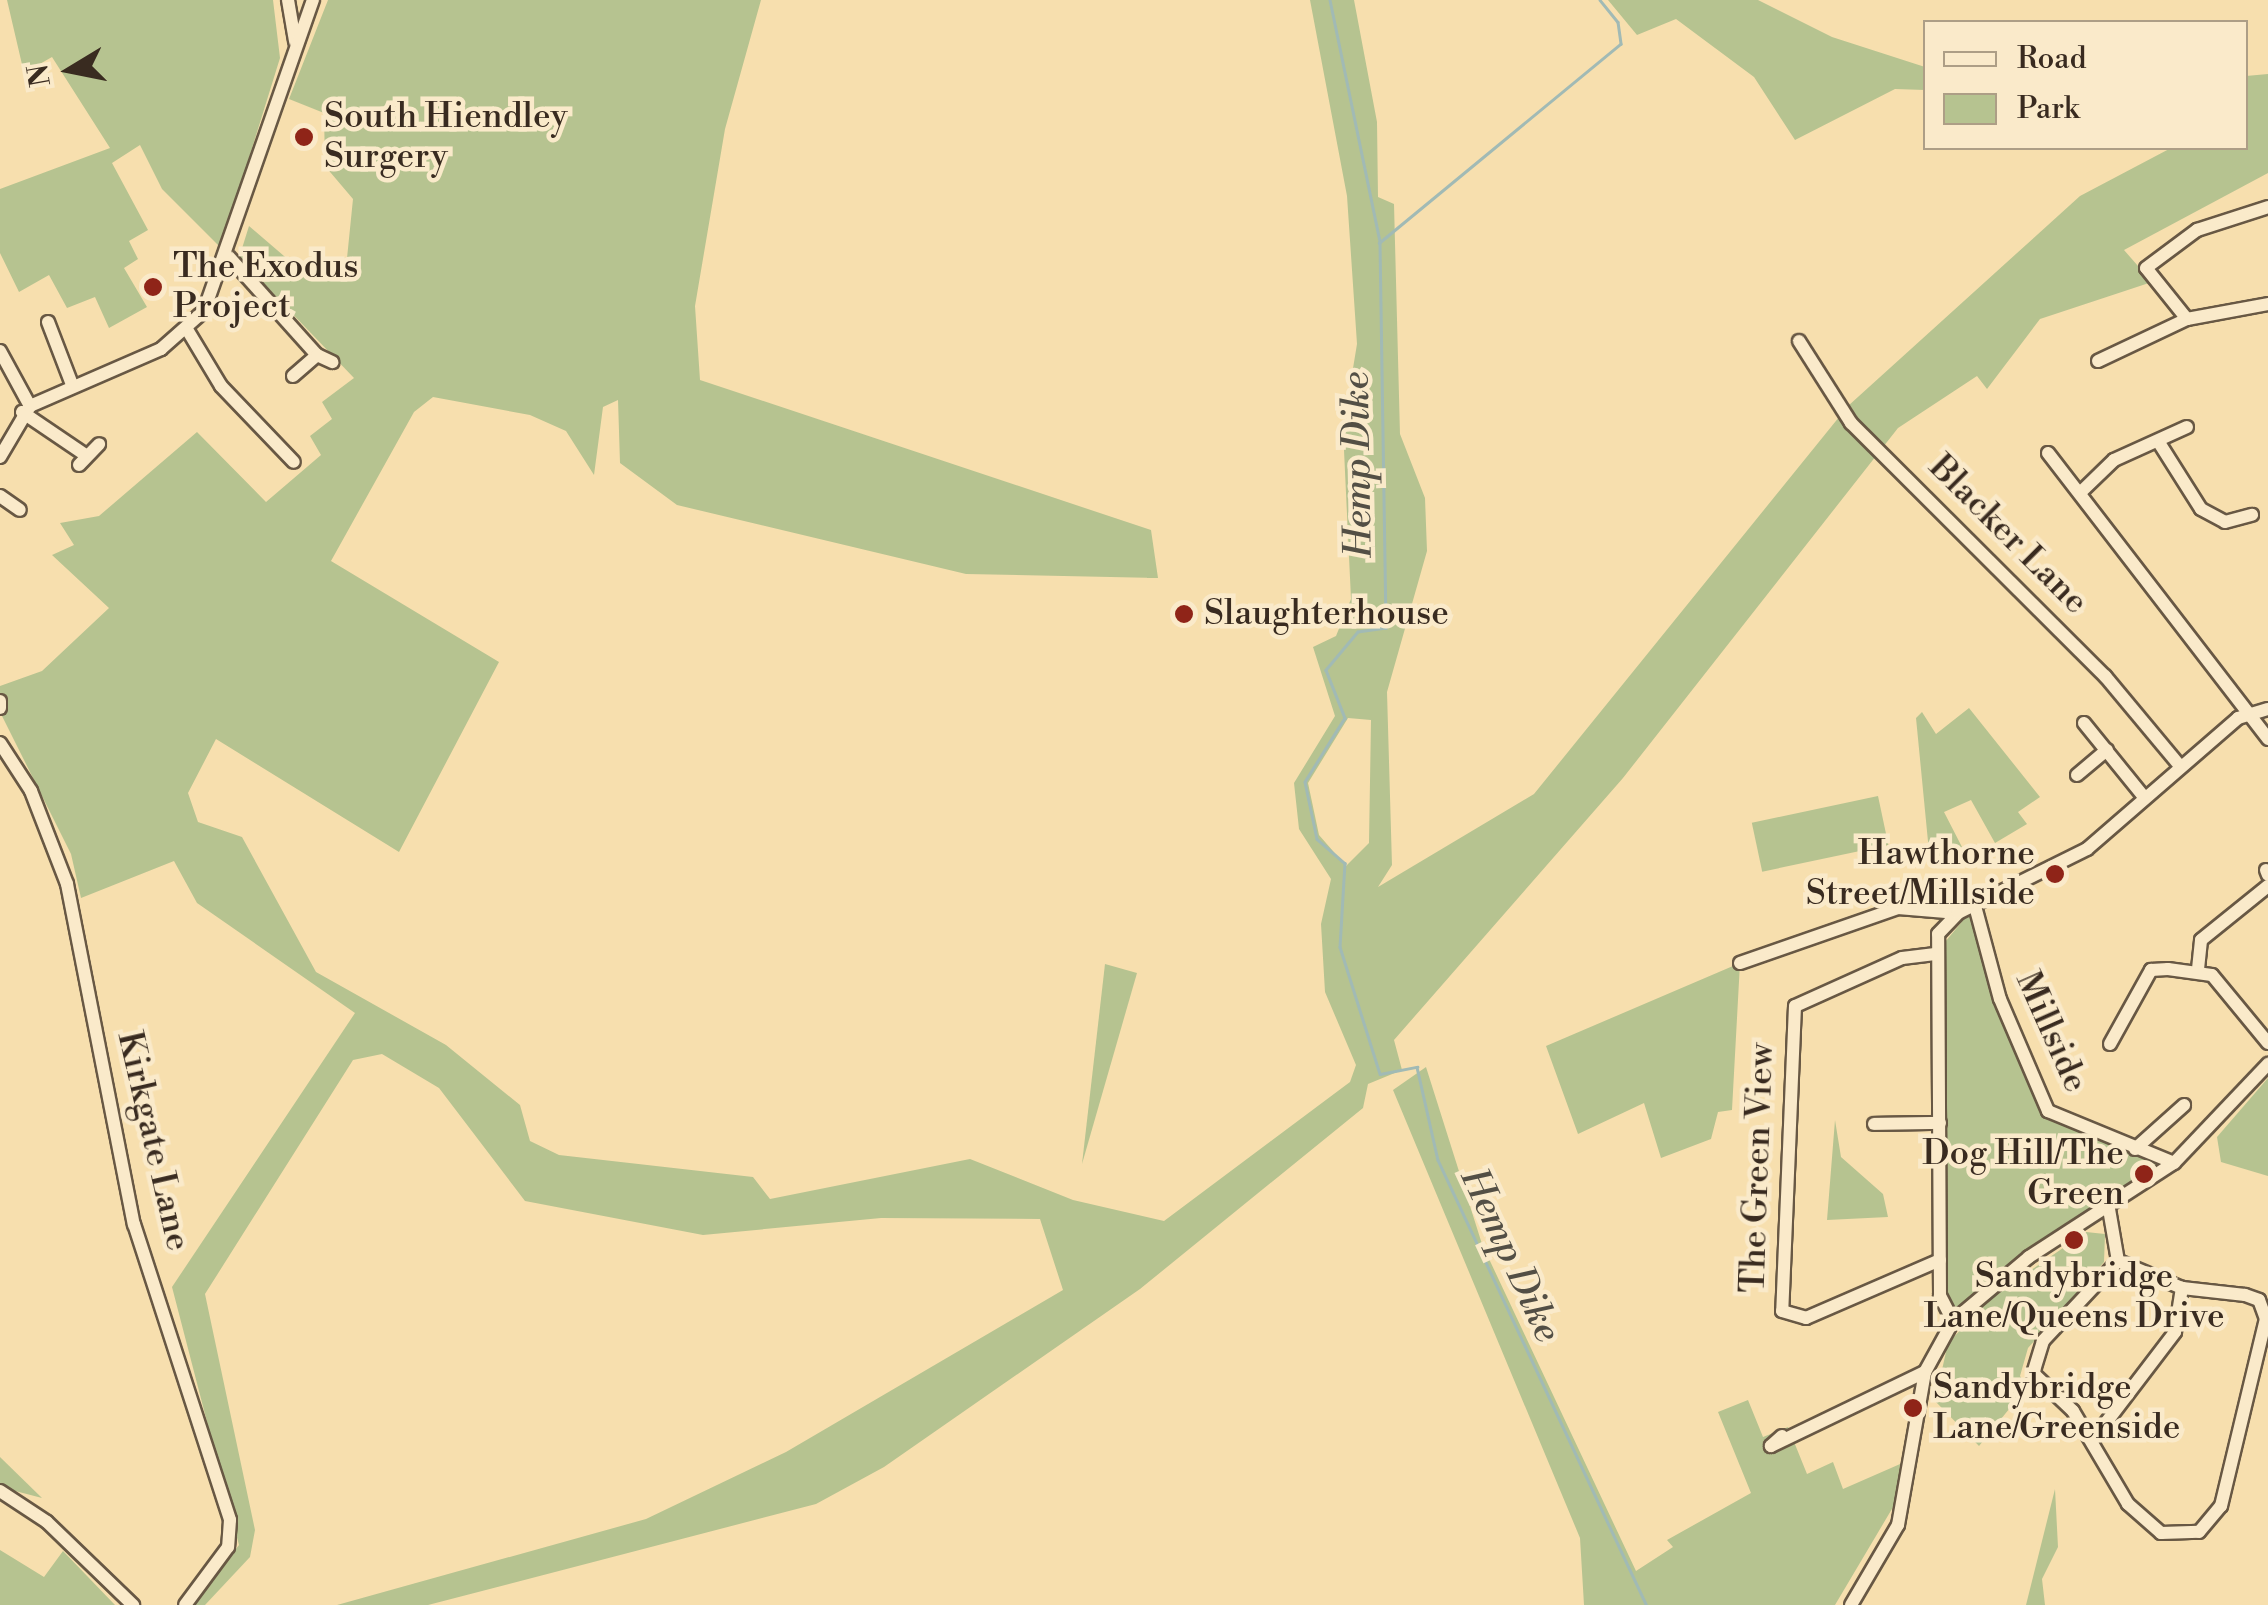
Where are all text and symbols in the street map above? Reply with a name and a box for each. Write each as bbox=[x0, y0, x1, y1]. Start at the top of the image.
north arrow bbox=[20, 20, 120, 120]
legend bbox=[1923, 20, 2248, 150]
text: Road bbox=[2017, 40, 2087, 78]
text: N bbox=[21, 61, 59, 89]
text: Park bbox=[2017, 90, 2079, 128]
place label: South Hiendley Surgery bbox=[324, 96, 567, 178]
marker: South Hiendley Surgery bbox=[293, 126, 315, 148]
place label: The Exodus Project bbox=[173, 246, 359, 328]
marker: The Exodus Project bbox=[142, 276, 164, 298]
water label: Hemp Dike bbox=[1334, 371, 1382, 559]
street label: Blacker Lane bbox=[1920, 447, 2096, 623]
place label: Slaughterhouse bbox=[1204, 593, 1449, 635]
marker: Slaughterhouse bbox=[1173, 603, 1195, 625]
place label: Hawthorne Street/Millside bbox=[1806, 833, 2035, 915]
marker: Hawthorne Street/Millside bbox=[2044, 863, 2066, 885]
street label: Millside bbox=[2006, 965, 2096, 1099]
street label: Kirkgate Lane bbox=[107, 1027, 199, 1255]
street label: The Green View bbox=[1733, 1042, 1783, 1294]
place label: Dog Hill/The Green bbox=[1922, 1133, 2124, 1215]
water label: Hemp Dike bbox=[1450, 1161, 1570, 1349]
marker: Dog Hill/The Green bbox=[2133, 1163, 2155, 1185]
marker: Sandybridge Lane/Queens Drive bbox=[2063, 1229, 2085, 1251]
place label: Sandybridge Lane/Queens Drive bbox=[1923, 1256, 2225, 1338]
place label: Sandybridge Lane/Greenside bbox=[1933, 1367, 2180, 1449]
marker: Sandybridge Lane/Greenside bbox=[1902, 1397, 1924, 1419]

